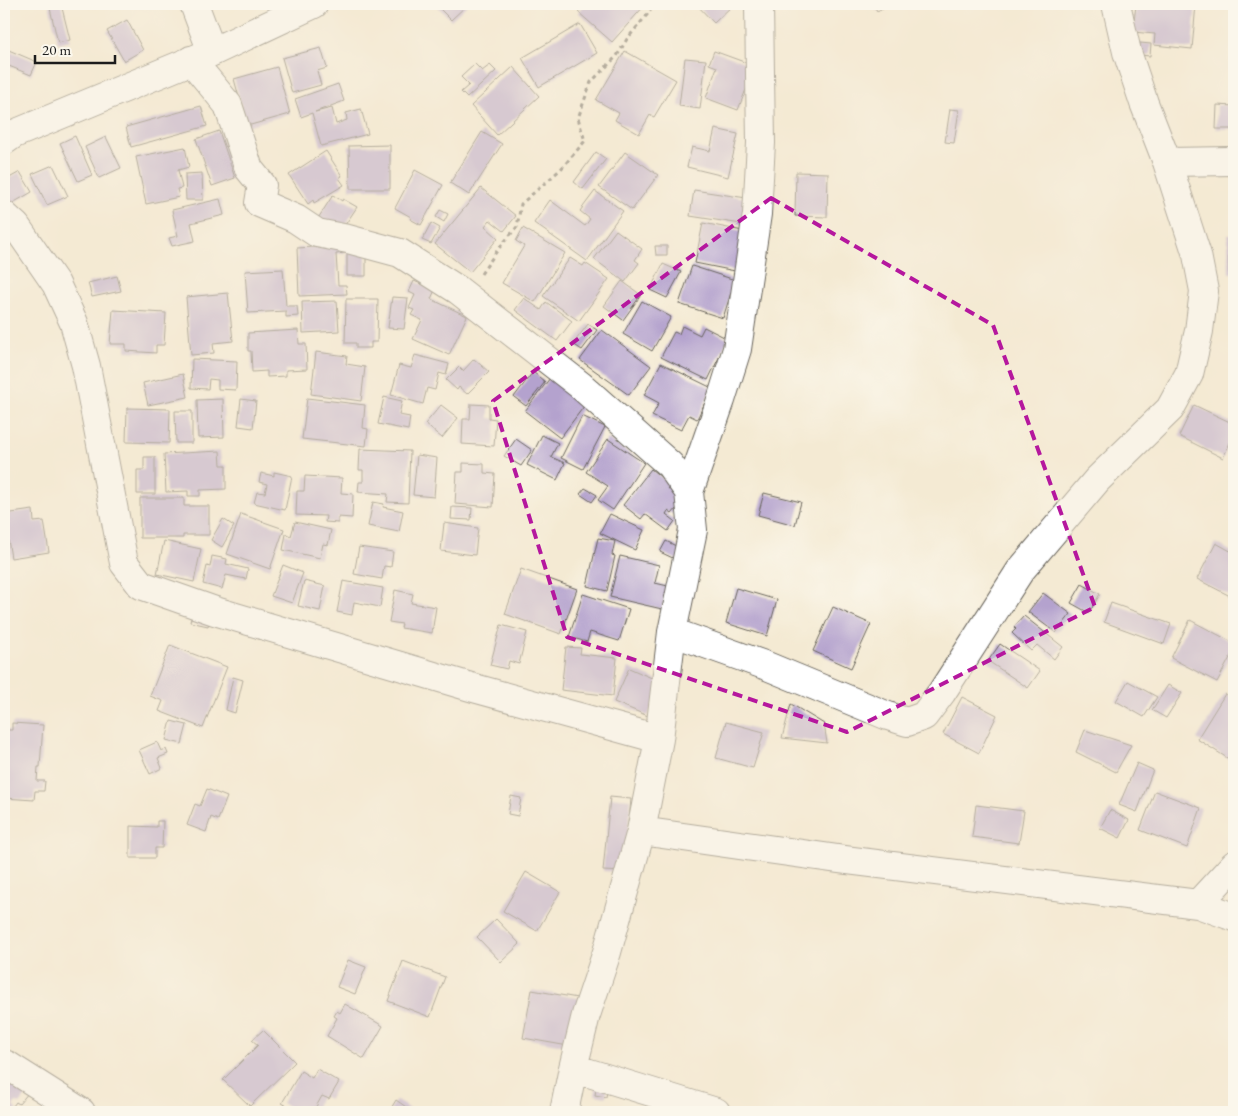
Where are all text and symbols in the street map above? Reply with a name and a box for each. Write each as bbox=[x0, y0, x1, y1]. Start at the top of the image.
scale bar bbox=[35, 32, 115, 64]
text: 20 m bbox=[42, 40, 71, 59]

